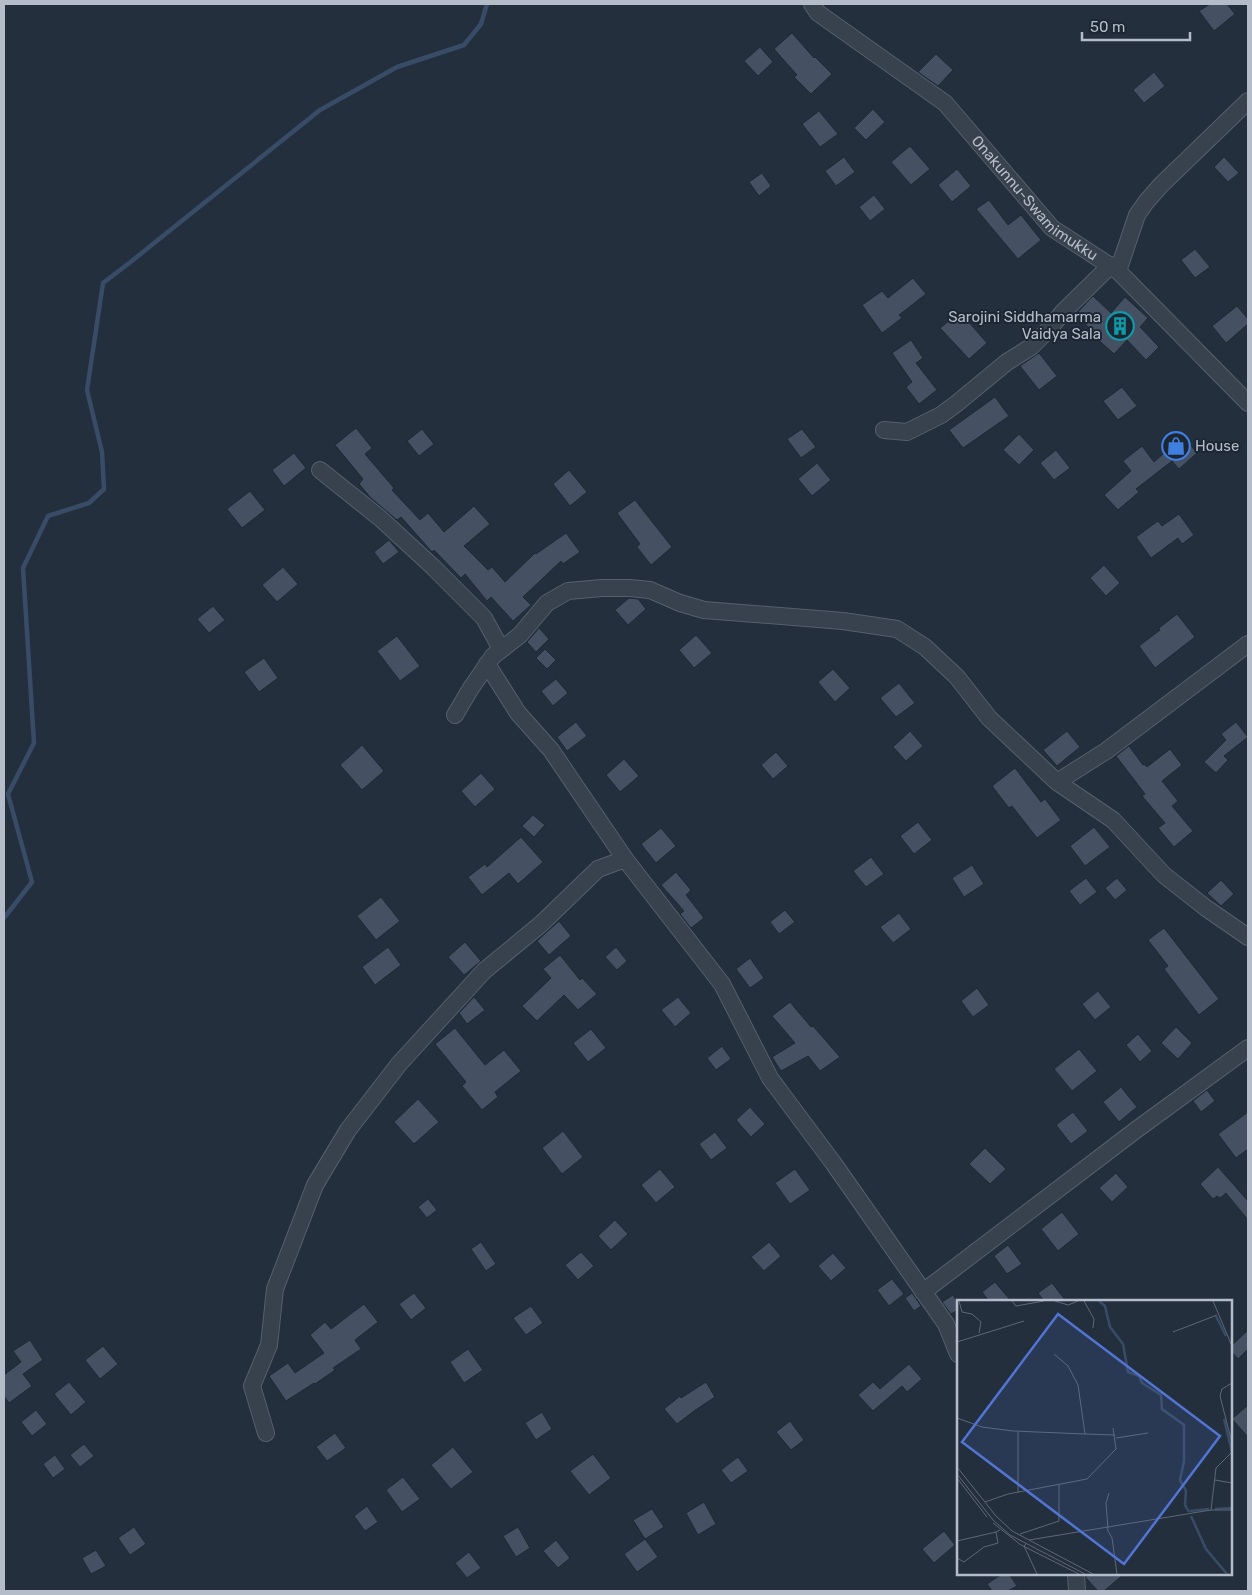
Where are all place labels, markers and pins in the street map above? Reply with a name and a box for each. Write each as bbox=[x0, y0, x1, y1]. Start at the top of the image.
place label: Sarojini Siddhamarma Vaidya Sala bbox=[948, 308, 1101, 343]
building icon: Sarojini Siddhamarma Vaidya Sala bbox=[1105, 311, 1135, 341]
shop icon: House bbox=[1161, 431, 1191, 461]
place label: House bbox=[1195, 437, 1239, 455]

